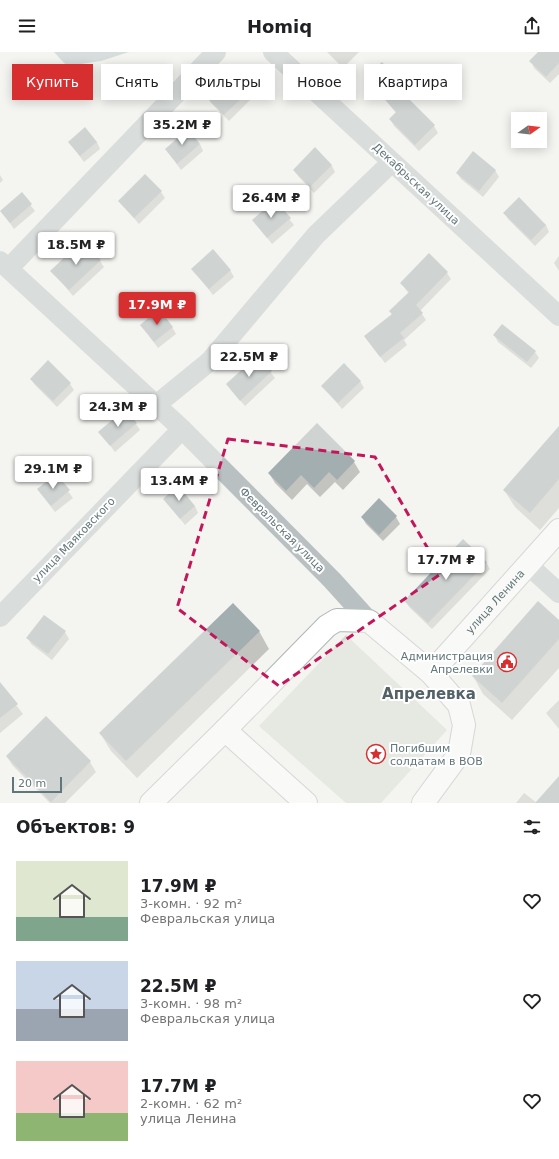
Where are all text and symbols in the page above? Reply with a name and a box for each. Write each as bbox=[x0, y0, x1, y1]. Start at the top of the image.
icon: menu bbox=[16, 15, 38, 37]
icon: share bbox=[521, 15, 543, 37]
text: Homiq bbox=[247, 16, 312, 37]
chip: Купить bbox=[12, 64, 93, 100]
chip: Снять bbox=[101, 64, 173, 100]
chip: Фильтры bbox=[181, 64, 275, 100]
chip: Новое bbox=[283, 64, 356, 100]
chip: Квартира bbox=[364, 64, 462, 100]
pin: 35.2M ₽ bbox=[145, 112, 219, 146]
north arrow bbox=[511, 112, 547, 148]
map controls bbox=[511, 112, 547, 148]
text: 35.2M ₽ bbox=[153, 117, 211, 132]
street label: Декабрьская улица bbox=[370, 141, 462, 227]
pin: 26.4M ₽ bbox=[234, 185, 308, 219]
text: 26.4M ₽ bbox=[242, 190, 300, 205]
pin: 18.5M ₽ bbox=[39, 232, 113, 266]
text: 18.5M ₽ bbox=[47, 237, 105, 252]
pin: 17.9M ₽ bbox=[120, 292, 194, 326]
text: 17.9M ₽ bbox=[128, 297, 186, 312]
pin: 22.5M ₽ bbox=[212, 344, 286, 378]
text: 22.5M ₽ bbox=[220, 349, 278, 364]
pin: 24.3M ₽ bbox=[81, 394, 155, 428]
text: 24.3M ₽ bbox=[89, 399, 147, 414]
pin: 29.1M ₽ bbox=[16, 456, 90, 490]
text: 29.1M ₽ bbox=[24, 461, 82, 476]
pin: 13.4M ₽ bbox=[142, 468, 216, 502]
text: 13.4M ₽ bbox=[150, 473, 208, 488]
street label: Февральская улица bbox=[237, 485, 327, 575]
street label: улица Маяковского bbox=[30, 495, 118, 585]
pin: 17.7M ₽ bbox=[409, 547, 483, 581]
text: 17.7M ₽ bbox=[417, 552, 475, 567]
street label: улица Ленина bbox=[463, 567, 527, 636]
place label: Администрация Апрелевки bbox=[401, 650, 493, 676]
public building icon: Администрация Апрелевки bbox=[496, 651, 518, 673]
district label: Апрелевка bbox=[382, 685, 476, 703]
place label: Погибшим солдатам в ВОВ bbox=[390, 742, 483, 768]
place icon: Погибшим солдатам в ВОВ bbox=[365, 743, 387, 765]
scale bar bbox=[12, 775, 62, 794]
text: 20 m bbox=[18, 777, 46, 790]
icon: filters bbox=[521, 816, 543, 838]
text: Объектов: 9 bbox=[16, 817, 135, 837]
text: 17.9M ₽ bbox=[140, 876, 217, 896]
icon: home bbox=[48, 877, 96, 925]
icon: heart bbox=[521, 890, 543, 912]
text: 3-комн. · 92 m² bbox=[140, 896, 242, 911]
text: Февральская улица bbox=[140, 911, 275, 926]
text: 22.5M ₽ bbox=[140, 976, 217, 996]
icon: home bbox=[48, 977, 96, 1025]
icon: heart bbox=[521, 990, 543, 1012]
text: 3-комн. · 98 m² bbox=[140, 996, 242, 1011]
text: Февральская улица bbox=[140, 1011, 275, 1026]
text: 17.7M ₽ bbox=[140, 1076, 217, 1096]
icon: home bbox=[48, 1077, 96, 1125]
icon: heart bbox=[521, 1090, 543, 1112]
text: 2-комн. · 62 m² bbox=[140, 1096, 242, 1111]
text: улица Ленина bbox=[140, 1111, 237, 1126]

